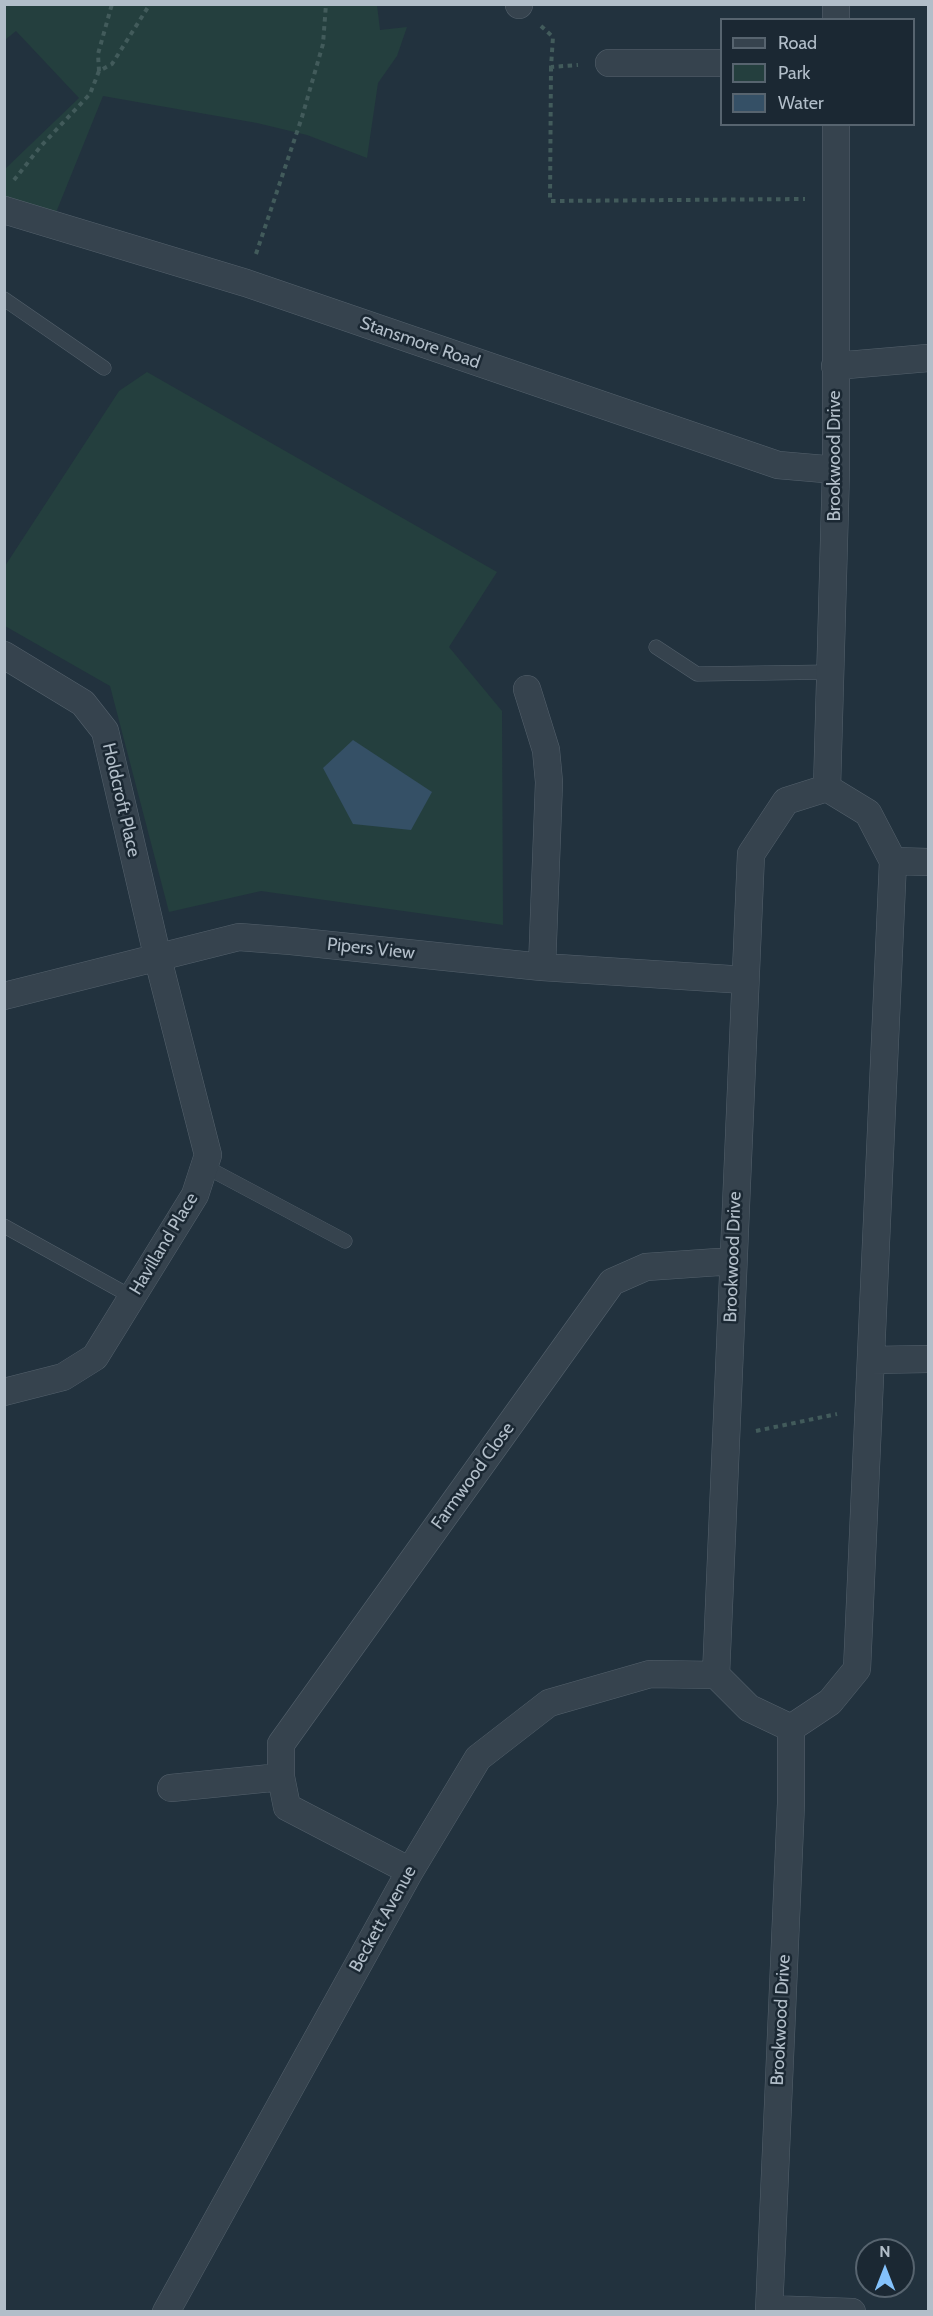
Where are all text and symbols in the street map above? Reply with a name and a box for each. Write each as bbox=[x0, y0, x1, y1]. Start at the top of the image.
legend bbox=[720, 18, 915, 126]
text: Road bbox=[778, 32, 817, 54]
text: Park bbox=[778, 62, 810, 84]
text: Water bbox=[778, 92, 824, 114]
street label: Stansmore Road bbox=[357, 312, 483, 374]
street label: Brookwood Drive bbox=[824, 390, 846, 522]
street label: Holdcroft Place bbox=[97, 741, 145, 859]
street label: Pipers View bbox=[326, 934, 416, 964]
street label: Havilland Place bbox=[125, 1189, 203, 1299]
street label: Brookwood Drive bbox=[720, 1191, 746, 1323]
street label: Farmwood Close bbox=[427, 1418, 519, 1534]
street label: Beckett Avenue bbox=[345, 1862, 421, 1976]
street label: Brookwood Drive bbox=[767, 1954, 795, 2086]
north arrow bbox=[855, 2238, 915, 2298]
text: N bbox=[879, 2242, 891, 2261]

